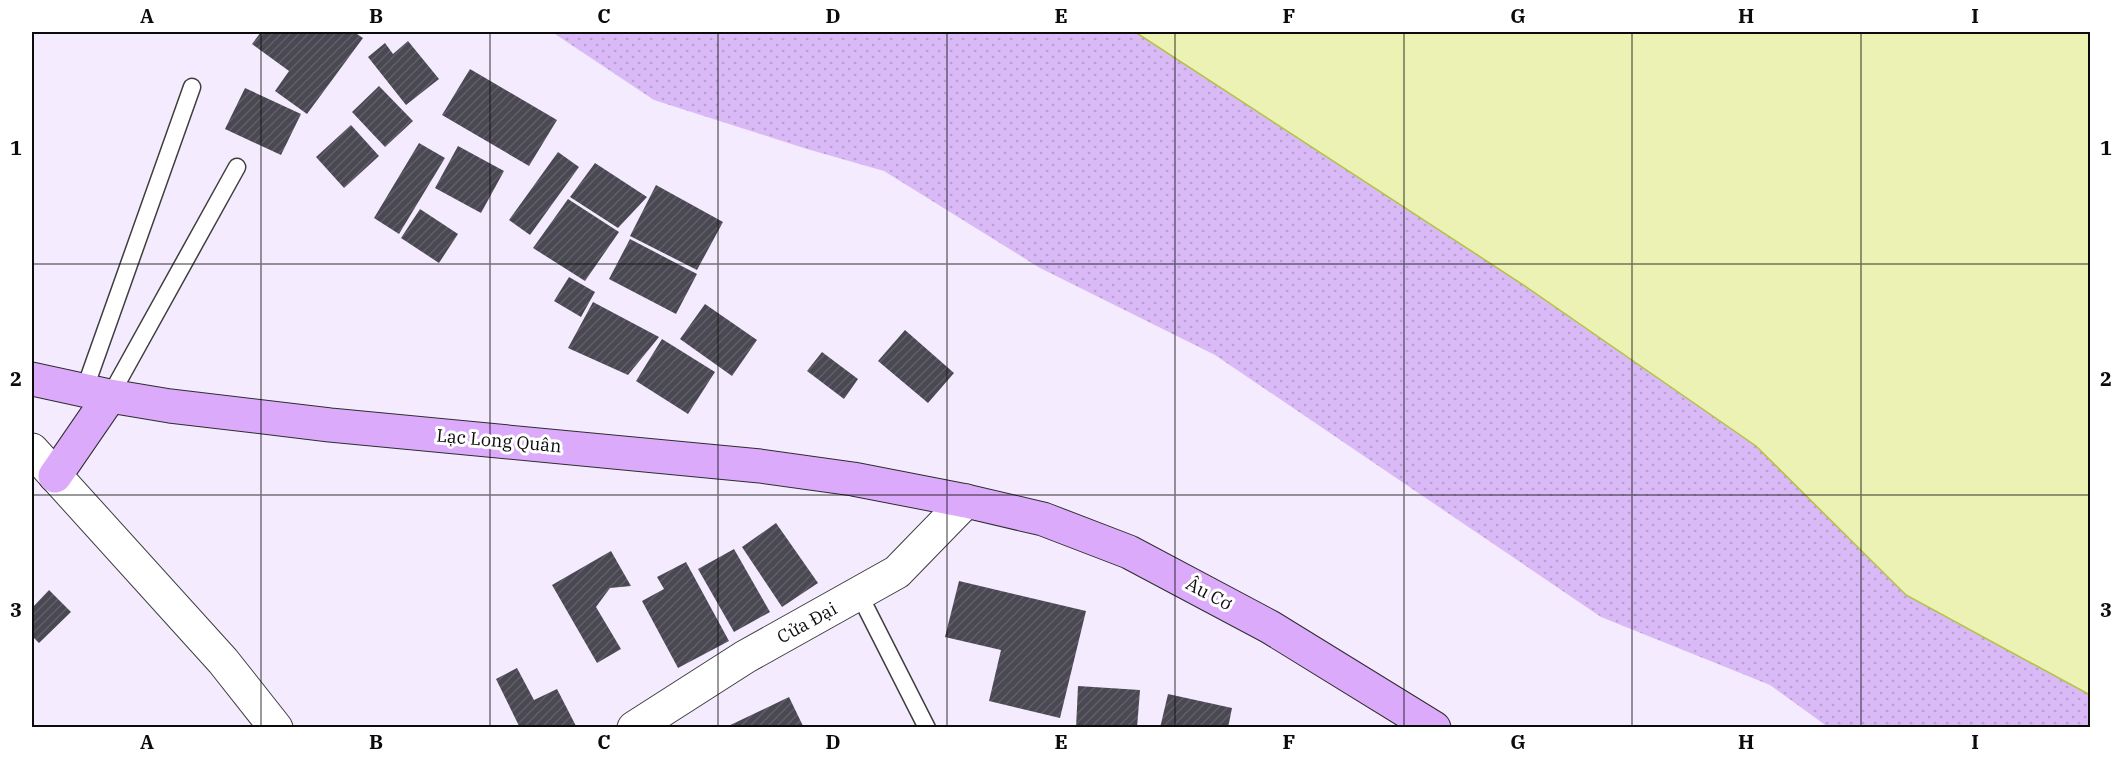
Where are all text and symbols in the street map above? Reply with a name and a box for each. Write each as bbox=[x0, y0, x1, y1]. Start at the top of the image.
text: A bbox=[140, 2, 154, 29]
text: B bbox=[369, 2, 383, 29]
text: C bbox=[597, 2, 611, 29]
text: D bbox=[825, 2, 841, 29]
text: E bbox=[1054, 2, 1068, 29]
text: F bbox=[1283, 2, 1295, 29]
text: G bbox=[1510, 2, 1526, 29]
text: H bbox=[1738, 2, 1754, 29]
text: I bbox=[1971, 2, 1979, 29]
text: 1 bbox=[10, 134, 22, 161]
text: 1 bbox=[2100, 134, 2112, 161]
text: 2 bbox=[10, 365, 22, 392]
text: 2 bbox=[2100, 365, 2112, 392]
street label: Lạc Long Quân bbox=[435, 424, 563, 457]
street label: Âu Cơ bbox=[1182, 572, 1236, 615]
text: 3 bbox=[10, 596, 22, 623]
text: 3 bbox=[2100, 596, 2112, 623]
street label: Cửa Đại bbox=[773, 597, 841, 648]
text: A bbox=[140, 728, 154, 755]
text: B bbox=[369, 728, 383, 755]
text: C bbox=[597, 728, 611, 755]
text: D bbox=[825, 728, 841, 755]
text: E bbox=[1054, 728, 1068, 755]
text: F bbox=[1283, 728, 1295, 755]
text: G bbox=[1510, 728, 1526, 755]
text: H bbox=[1738, 728, 1754, 755]
text: I bbox=[1971, 728, 1979, 755]

